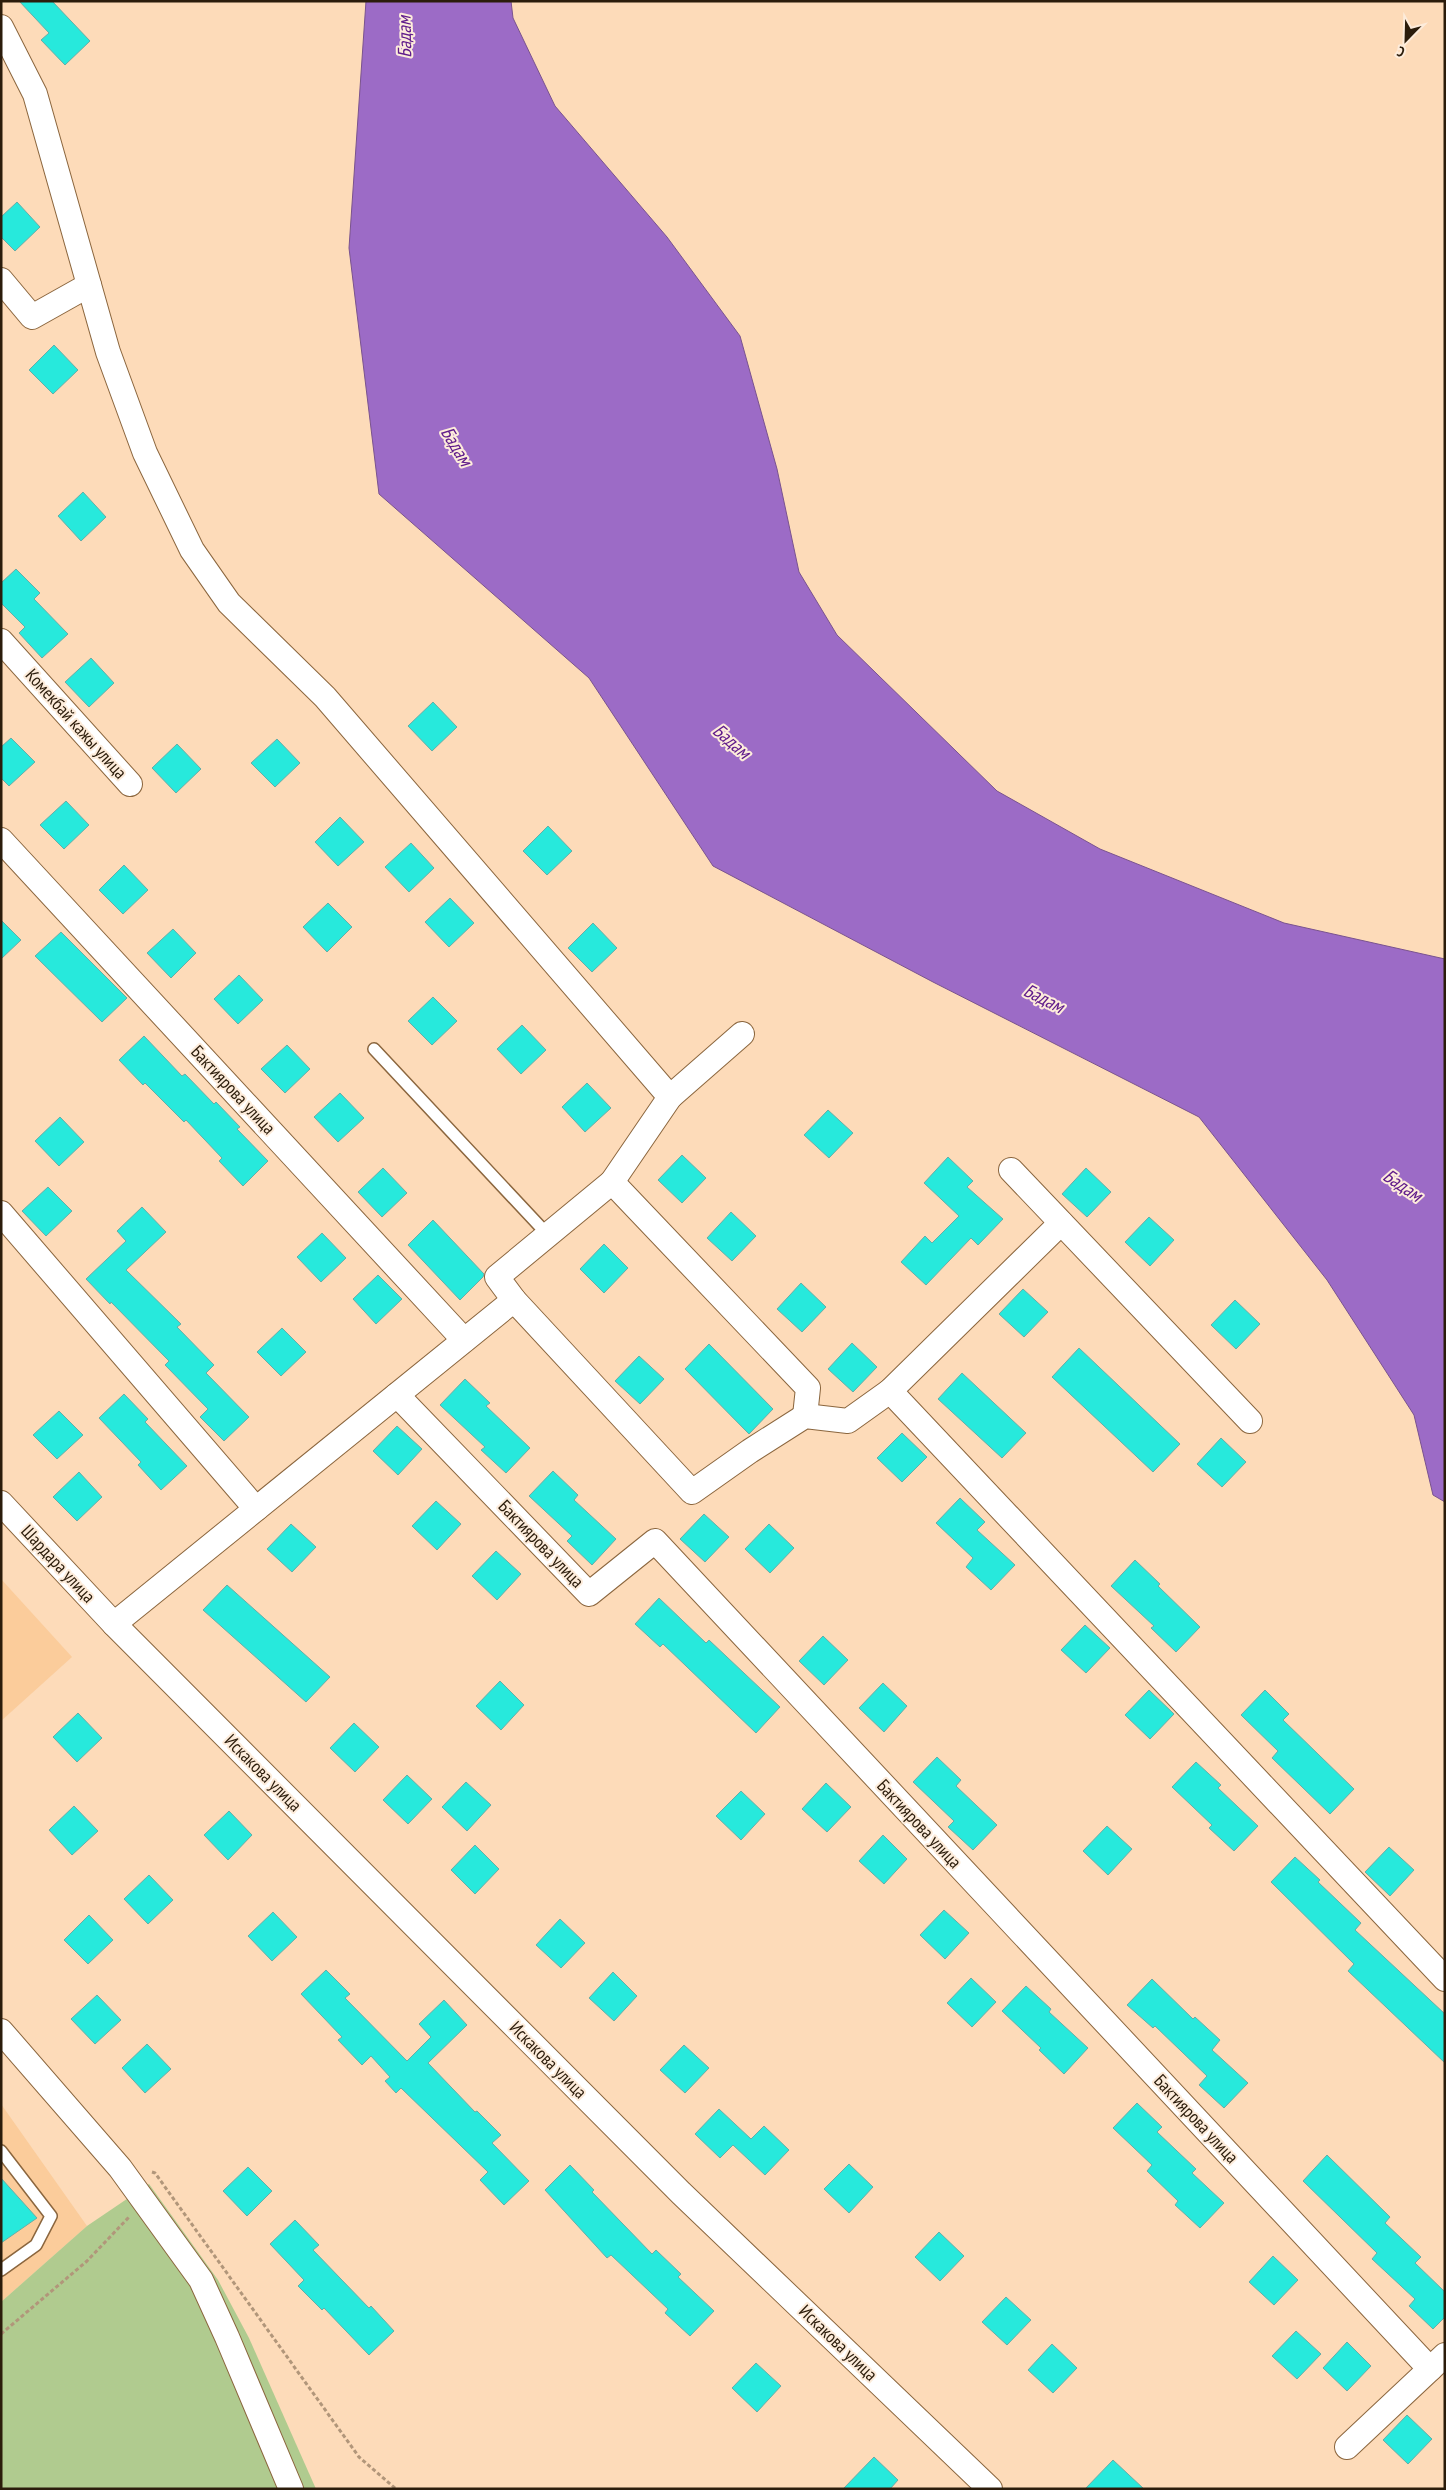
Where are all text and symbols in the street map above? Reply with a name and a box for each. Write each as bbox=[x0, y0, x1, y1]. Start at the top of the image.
water label: Бадам bbox=[392, 14, 416, 58]
north arrow bbox=[1381, 15, 1431, 65]
text: С bbox=[1394, 42, 1407, 62]
water label: Бадам bbox=[436, 422, 479, 472]
street label: Комекбай кажы улица bbox=[21, 664, 132, 784]
water label: Бадам bbox=[708, 718, 757, 765]
water label: Бадам bbox=[1020, 978, 1070, 1019]
street label: Бактиярова улица bbox=[186, 1040, 280, 1139]
water label: Бадам bbox=[1379, 1163, 1429, 1208]
street label: Бактиярова улица bbox=[494, 1495, 589, 1592]
street label: Шардара улица bbox=[16, 1520, 100, 1607]
street label: Искакова улица bbox=[220, 1729, 307, 1816]
street label: Бактиярова улица bbox=[872, 1774, 966, 1873]
street label: Искакова улица bbox=[505, 2016, 592, 2103]
street label: Бактиярова улица bbox=[1149, 2069, 1243, 2168]
street label: Искакова улица bbox=[794, 2300, 882, 2386]

